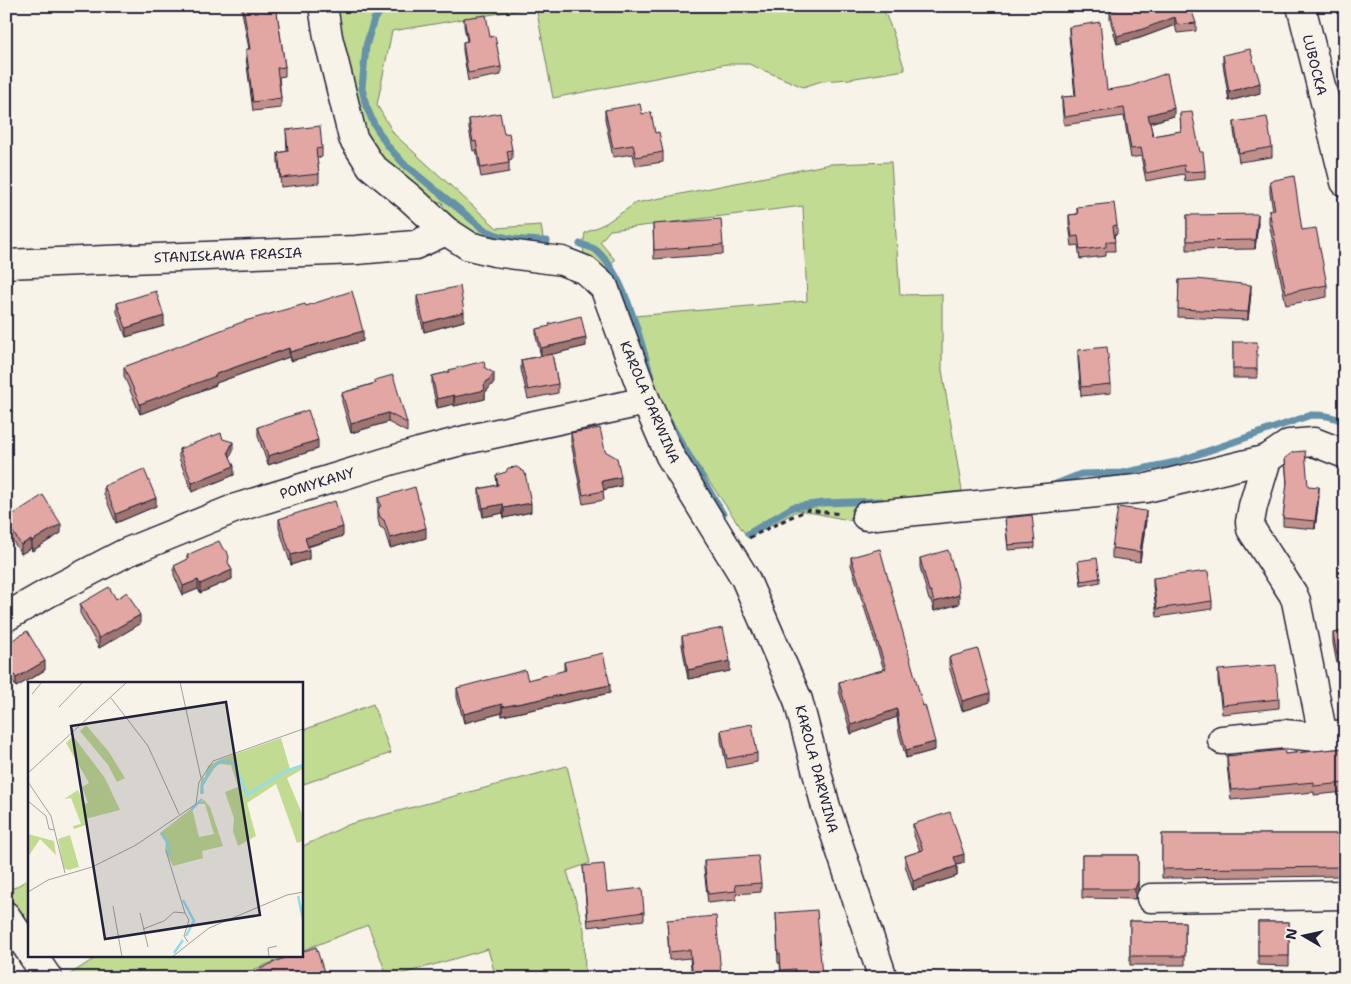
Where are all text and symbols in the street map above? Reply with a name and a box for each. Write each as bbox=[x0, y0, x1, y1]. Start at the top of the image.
street label: LUBOCKA bbox=[1299, 33, 1331, 97]
street label: STANISŁAWA FRASIA bbox=[154, 243, 302, 267]
street label: KAROLA DARWINA bbox=[616, 338, 684, 466]
street label: POMYKANY bbox=[277, 463, 357, 503]
inset map bbox=[28, 682, 302, 956]
street label: KAROLA DARWINA bbox=[791, 703, 843, 835]
north arrow bbox=[1278, 912, 1328, 962]
text: N bbox=[1281, 927, 1301, 941]

